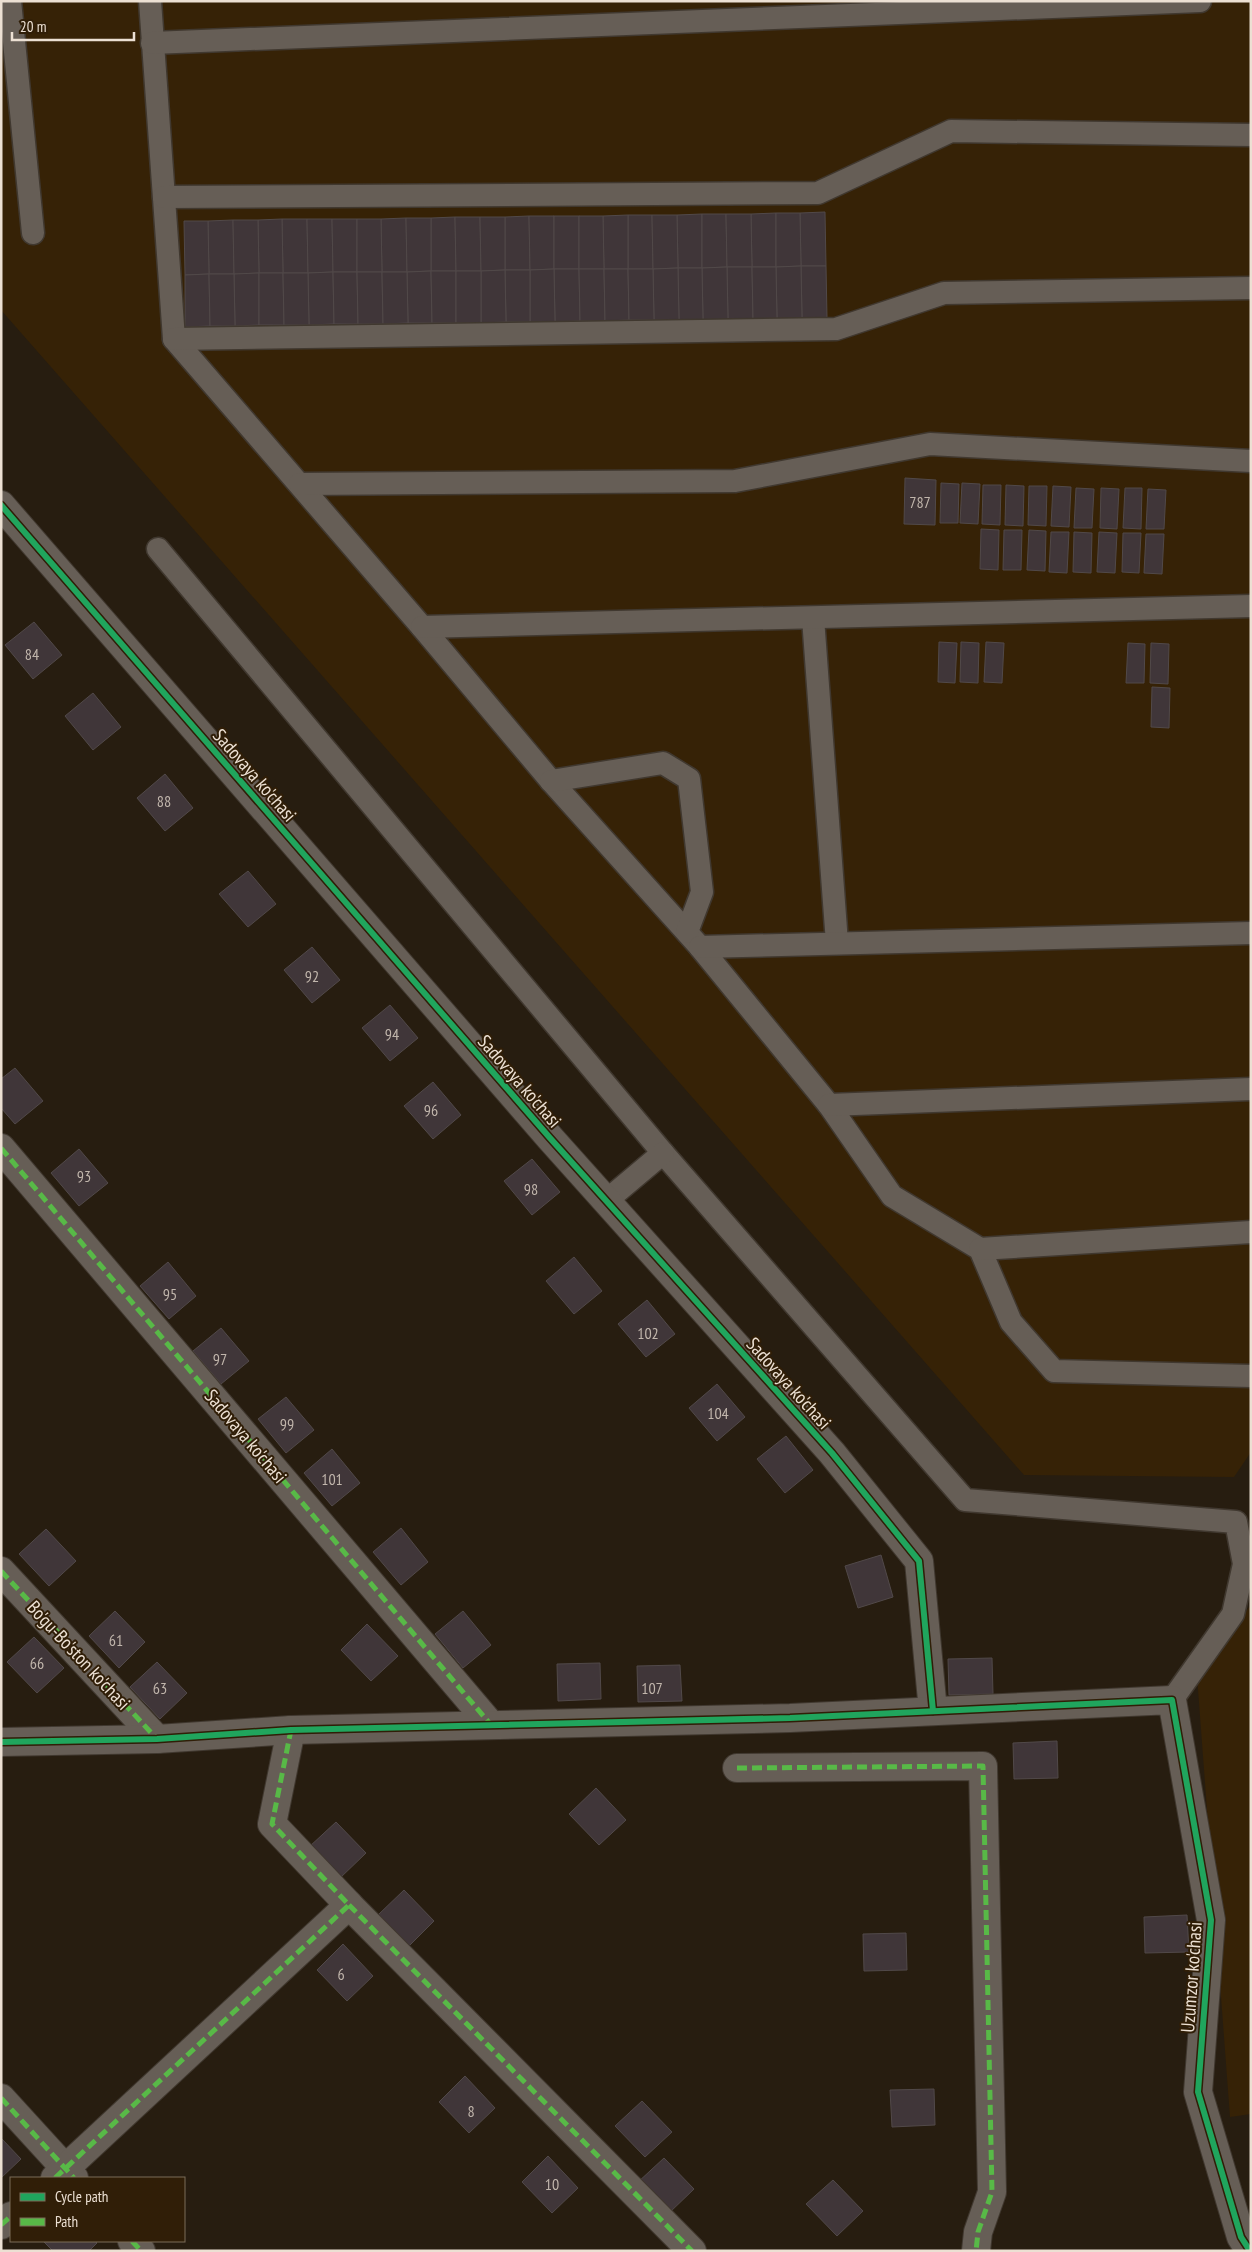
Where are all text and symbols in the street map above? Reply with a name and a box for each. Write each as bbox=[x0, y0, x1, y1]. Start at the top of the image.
scale bar bbox=[12, 10, 135, 42]
text: 20 m bbox=[20, 17, 46, 36]
house number: 787 bbox=[909, 492, 931, 512]
house number: 84 bbox=[25, 644, 39, 664]
street label: Sadovaya ko'chasi bbox=[208, 724, 302, 826]
house number: 88 bbox=[157, 791, 171, 811]
house number: 92 bbox=[305, 966, 319, 986]
house number: 94 bbox=[385, 1024, 399, 1044]
street label: Sadovaya ko'chasi bbox=[473, 1030, 567, 1132]
house number: 96 bbox=[424, 1100, 438, 1120]
house number: 93 bbox=[77, 1166, 91, 1186]
house number: 98 bbox=[524, 1179, 538, 1199]
house number: 95 bbox=[163, 1284, 177, 1304]
house number: 102 bbox=[637, 1323, 659, 1343]
street label: Sadovaya ko'chasi bbox=[741, 1332, 837, 1434]
house number: 97 bbox=[213, 1349, 227, 1369]
street label: Sadovaya ko'chasi bbox=[200, 1384, 292, 1488]
house number: 104 bbox=[707, 1403, 729, 1423]
house number: 99 bbox=[280, 1414, 294, 1434]
house number: 101 bbox=[321, 1469, 343, 1489]
street label: Bo'gu-Bo'ston ko'chasi bbox=[22, 1595, 136, 1715]
house number: 61 bbox=[109, 1630, 123, 1650]
house number: 66 bbox=[30, 1653, 44, 1673]
house number: 63 bbox=[153, 1678, 167, 1698]
house number: 107 bbox=[641, 1678, 663, 1698]
street label: Uzumzor ko'chasi bbox=[1175, 1921, 1207, 2033]
house number: 6 bbox=[337, 1964, 345, 1984]
house number: 8 bbox=[467, 2101, 475, 2121]
house number: 10 bbox=[545, 2174, 559, 2194]
legend bbox=[10, 2177, 185, 2242]
text: Cycle path bbox=[55, 2187, 108, 2206]
text: Path bbox=[55, 2212, 78, 2231]

